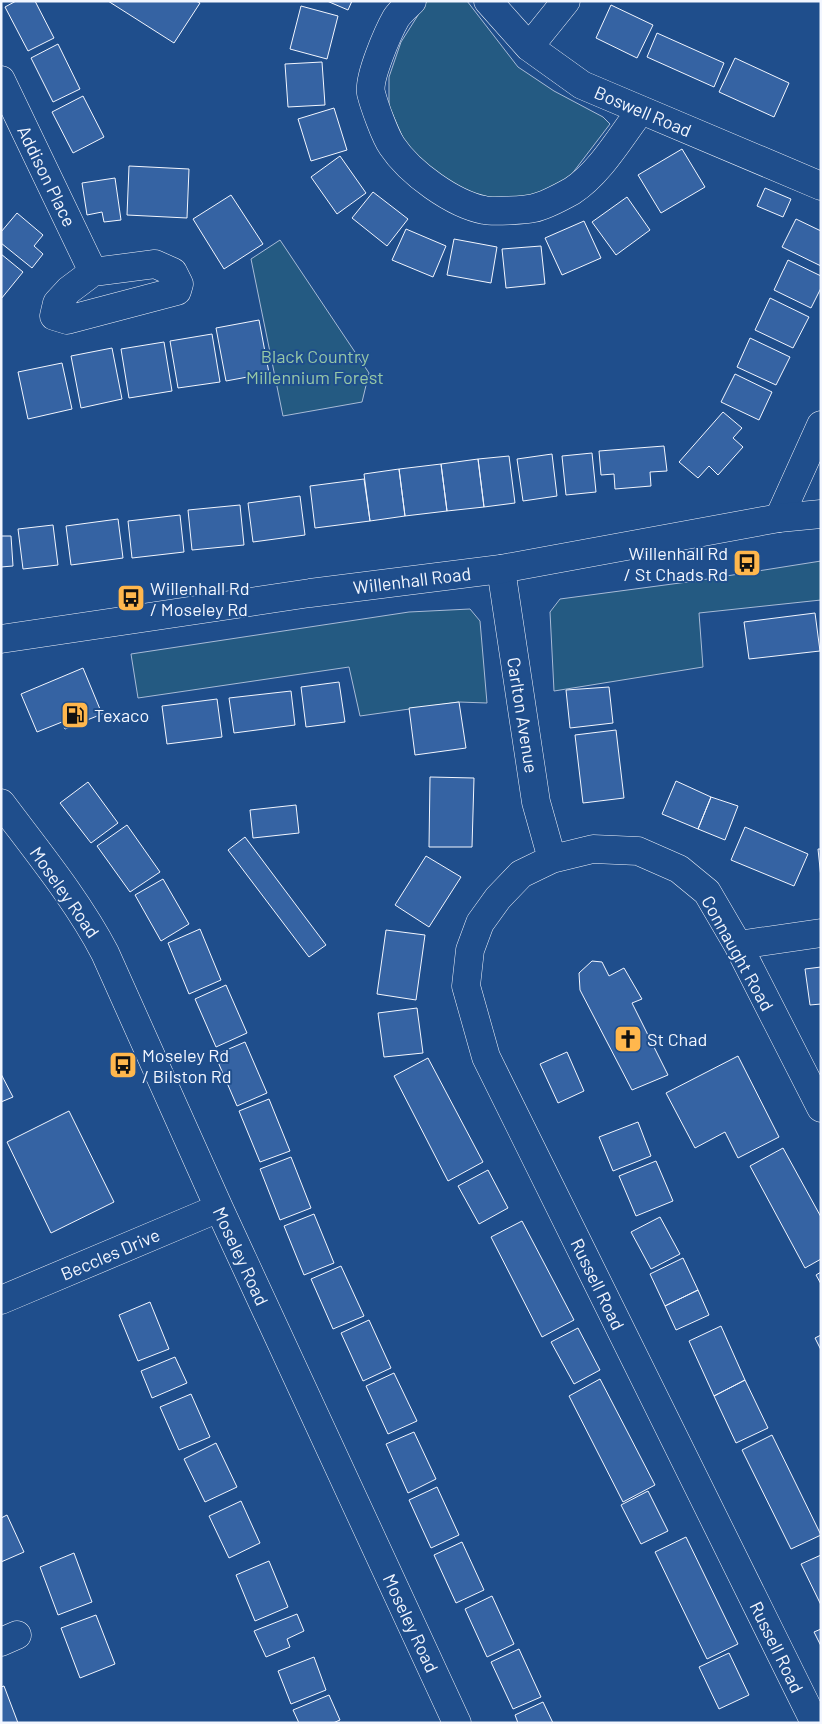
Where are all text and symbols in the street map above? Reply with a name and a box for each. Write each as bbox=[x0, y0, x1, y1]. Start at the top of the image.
street label: Boswell Road bbox=[591, 81, 695, 141]
street label: Addison Place bbox=[13, 122, 81, 230]
park label: Black Country Millennium Forest bbox=[246, 345, 384, 388]
place label: Willenhall Rd / St Chads Rd bbox=[624, 542, 728, 585]
bus stop icon: Willenhall Rd / St Chads Rd bbox=[732, 548, 762, 578]
street label: Willenhall Road bbox=[352, 562, 472, 598]
place label: Willenhall Rd / Moseley Rd bbox=[150, 577, 250, 620]
bus stop icon: Willenhall Rd / Moseley Rd bbox=[116, 583, 146, 613]
street label: Carlton Avenue bbox=[503, 655, 543, 775]
fuel station icon: Texaco bbox=[60, 700, 90, 730]
place label: Texaco bbox=[94, 704, 149, 726]
street label: Moseley Road bbox=[26, 842, 104, 942]
street label: Connaught Road bbox=[697, 892, 779, 1014]
church icon: St Chad bbox=[613, 1024, 643, 1054]
place label: St Chad bbox=[647, 1028, 707, 1050]
place label: Moseley Rd / Bilston Rd bbox=[142, 1044, 232, 1087]
bus stop icon: Moseley Rd / Bilston Rd bbox=[108, 1050, 138, 1080]
street label: Moseley Road bbox=[209, 1203, 273, 1309]
street label: Beccles Drive bbox=[57, 1223, 163, 1285]
street label: Russell Road bbox=[566, 1235, 630, 1333]
street label: Moseley Road bbox=[379, 1570, 443, 1676]
street label: Russell Road bbox=[745, 1598, 809, 1696]

